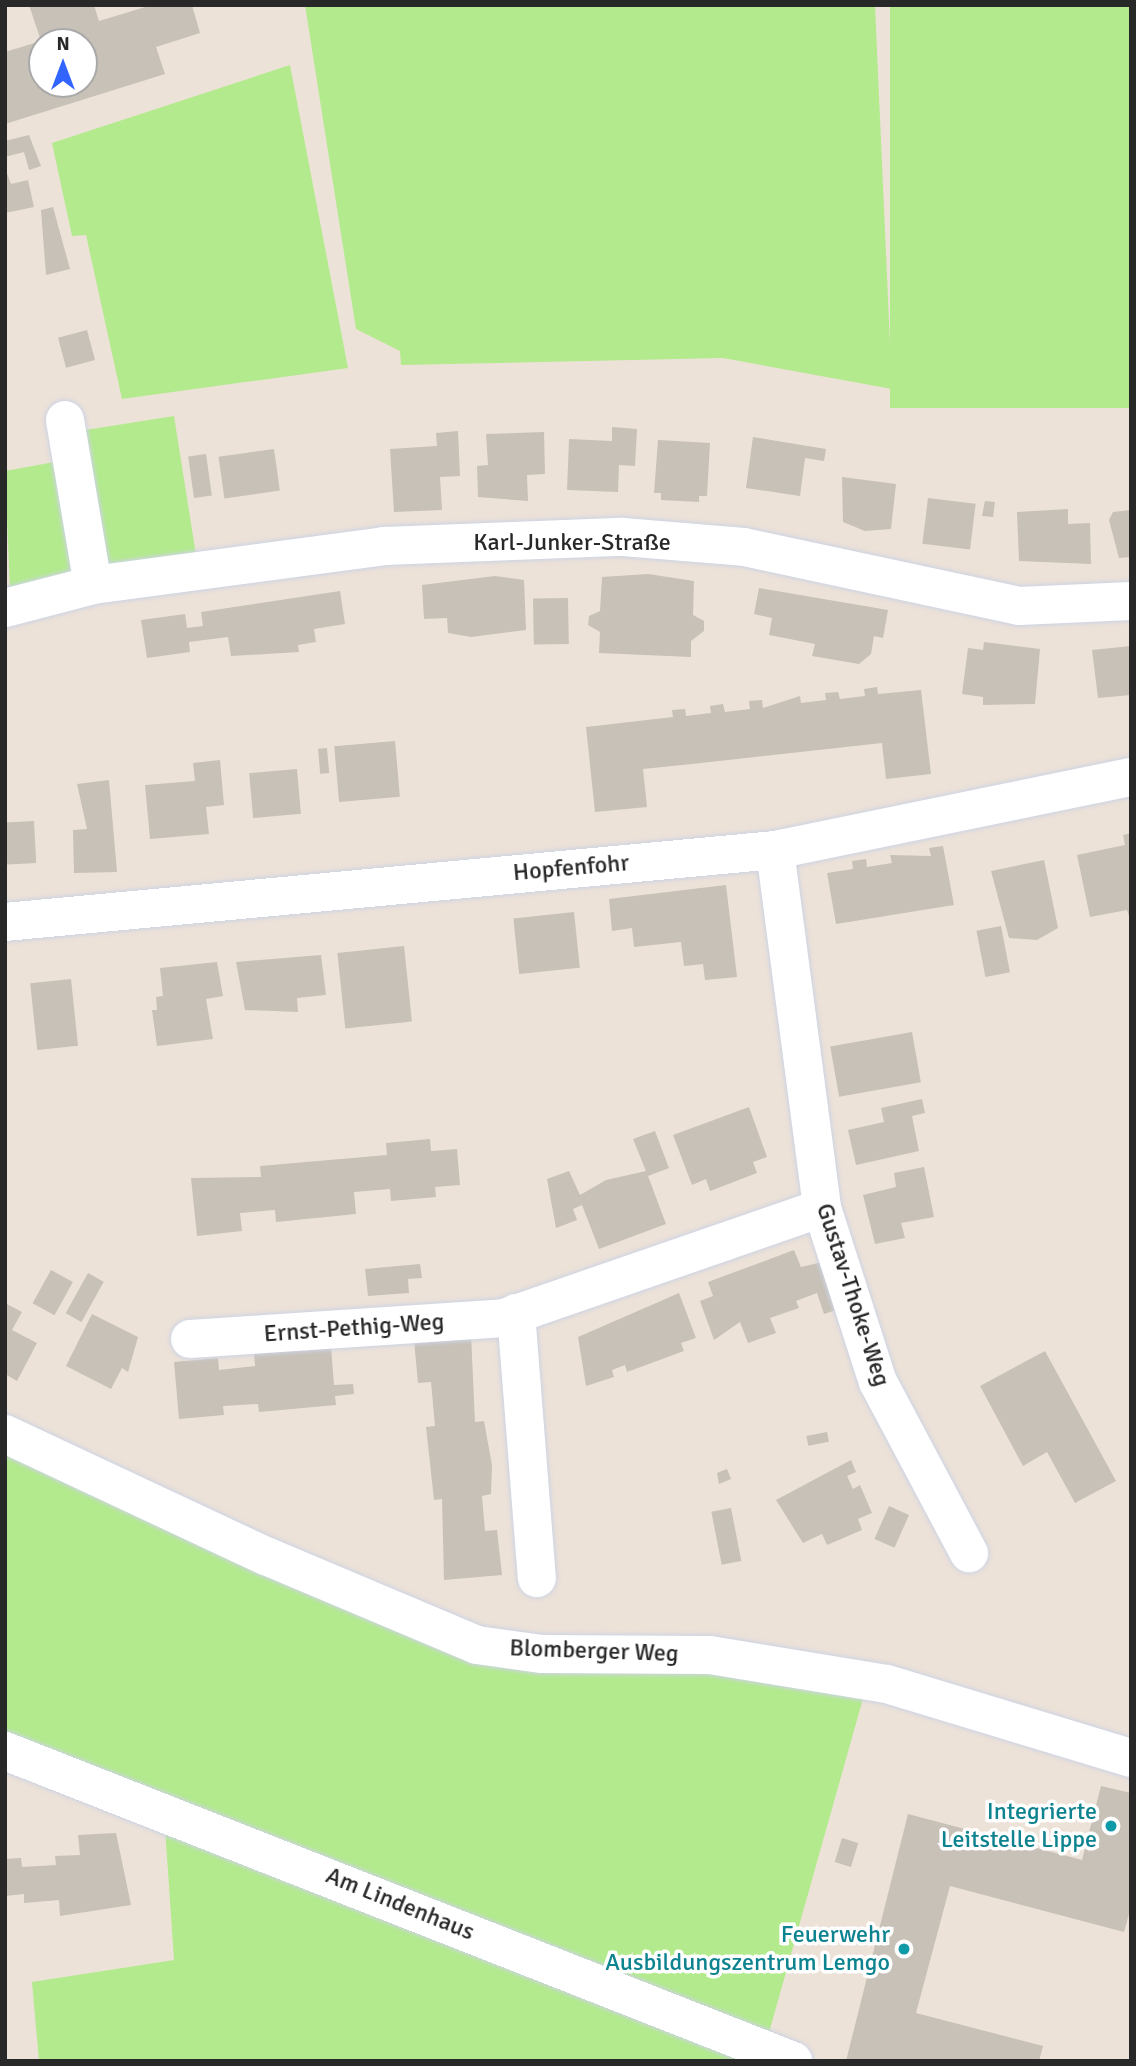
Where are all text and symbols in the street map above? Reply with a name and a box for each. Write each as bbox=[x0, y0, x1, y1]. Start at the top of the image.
north arrow bbox=[28, 28, 98, 98]
text: N bbox=[56, 32, 70, 56]
street label: Karl-Junker-Straße bbox=[473, 529, 671, 557]
street label: Hopfenfohr bbox=[512, 849, 630, 887]
street label: Gustav-Thoke-Weg bbox=[810, 1200, 896, 1390]
street label: Ernst-Pethig-Weg bbox=[263, 1307, 445, 1349]
street label: Blomberger Weg bbox=[509, 1634, 679, 1668]
place label: Integrierte Leitstelle Lippe bbox=[941, 1798, 1097, 1854]
marker: Integrierte Leitstelle Lippe bbox=[1103, 1818, 1119, 1834]
street label: Am Lindenhaus bbox=[322, 1861, 478, 1947]
place label: Feuerwehr Ausbildungszentrum Lemgo bbox=[605, 1921, 890, 1977]
marker: Feuerwehr Ausbildungszentrum Lemgo bbox=[896, 1941, 912, 1957]

